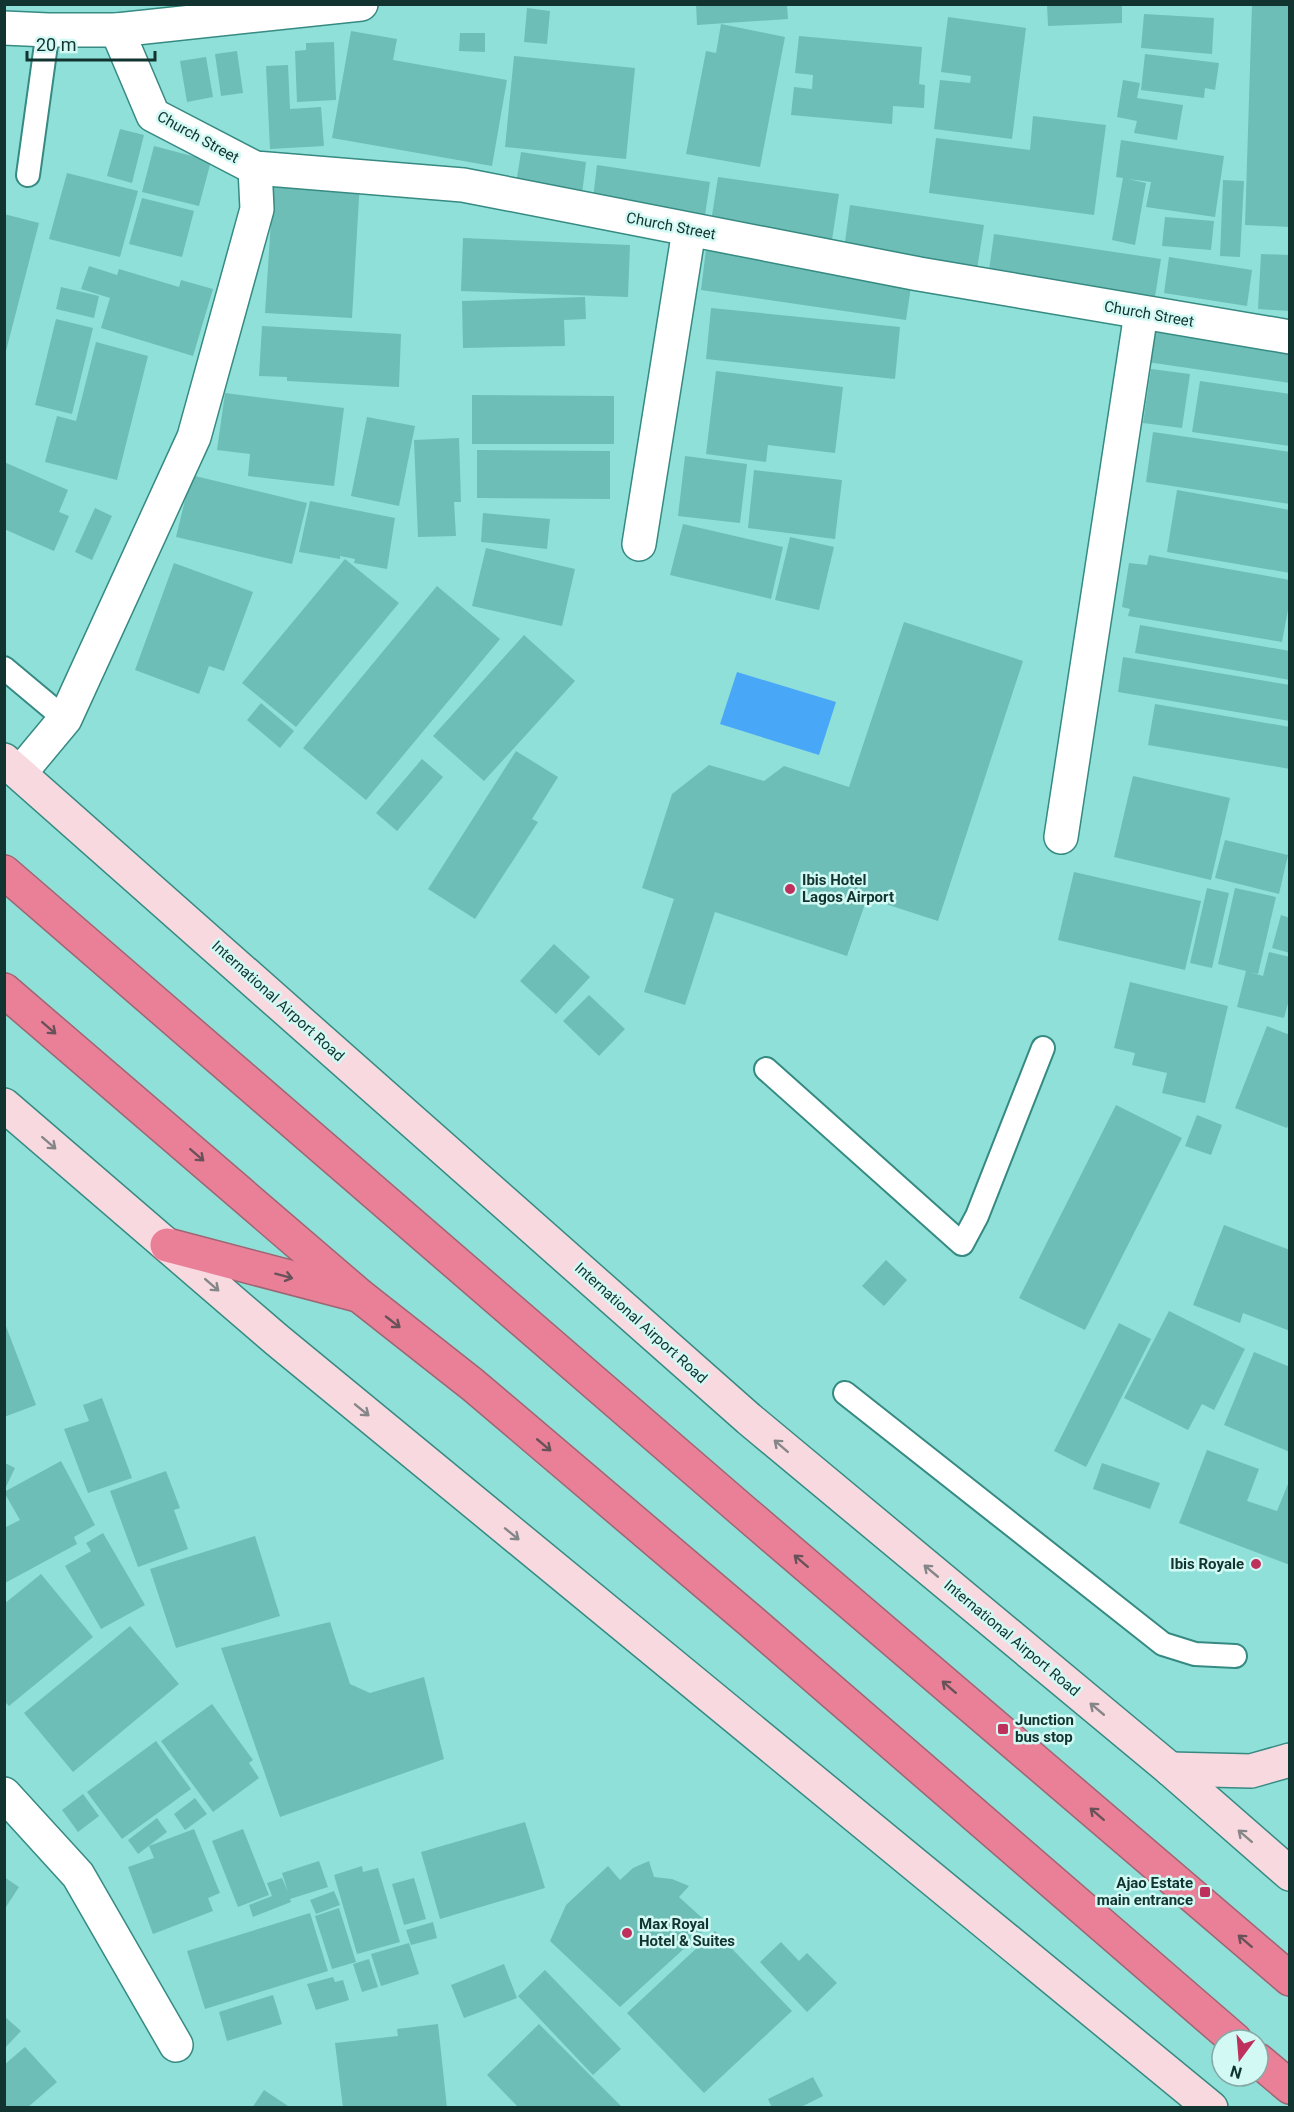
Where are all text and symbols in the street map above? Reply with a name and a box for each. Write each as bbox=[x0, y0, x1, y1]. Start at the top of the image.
scale bar bbox=[27, 24, 154, 62]
text: 20 m bbox=[36, 34, 76, 55]
street label: Church Street bbox=[154, 107, 242, 167]
street label: Church Street bbox=[625, 209, 717, 243]
street label: Church Street bbox=[1103, 297, 1195, 331]
place label: Ibis Hotel Lagos Airport bbox=[802, 871, 894, 906]
marker: Ibis Hotel Lagos Airport bbox=[783, 882, 797, 896]
street label: International Airport Road bbox=[208, 937, 348, 1065]
one-way arrow bbox=[41, 1021, 56, 1035]
one-way arrow bbox=[41, 1137, 57, 1150]
one-way arrow bbox=[189, 1148, 204, 1162]
street label: International Airport Road bbox=[571, 1259, 711, 1387]
one-way arrow bbox=[274, 1271, 293, 1282]
one-way arrow bbox=[204, 1278, 220, 1291]
one-way arrow bbox=[385, 1315, 401, 1328]
one-way arrow bbox=[354, 1403, 369, 1417]
one-way arrow bbox=[536, 1439, 552, 1452]
one-way arrow bbox=[773, 1440, 789, 1453]
one-way arrow bbox=[504, 1527, 520, 1540]
one-way arrow bbox=[794, 1554, 809, 1568]
place label: Ibis Royale bbox=[1170, 1555, 1244, 1573]
marker: Ibis Royale bbox=[1249, 1557, 1263, 1571]
one-way arrow bbox=[923, 1565, 939, 1578]
street label: International Airport Road bbox=[940, 1576, 1084, 1700]
one-way arrow bbox=[941, 1681, 957, 1694]
one-way arrow bbox=[1090, 1702, 1105, 1716]
place label: Junction bus stop bbox=[1015, 1711, 1074, 1746]
marker: Junction bus stop bbox=[996, 1722, 1010, 1736]
one-way arrow bbox=[1090, 1807, 1105, 1821]
one-way arrow bbox=[1238, 1829, 1253, 1843]
place label: Ajao Estate main entrance bbox=[1097, 1874, 1193, 1909]
marker: Ajao Estate main entrance bbox=[1198, 1885, 1212, 1899]
place label: Max Royal Hotel & Suites bbox=[639, 1915, 735, 1950]
marker: Max Royal Hotel & Suites bbox=[620, 1926, 634, 1940]
one-way arrow bbox=[1238, 1934, 1253, 1948]
north arrow bbox=[1210, 2028, 1270, 2088]
text: N bbox=[1228, 2061, 1244, 2083]

